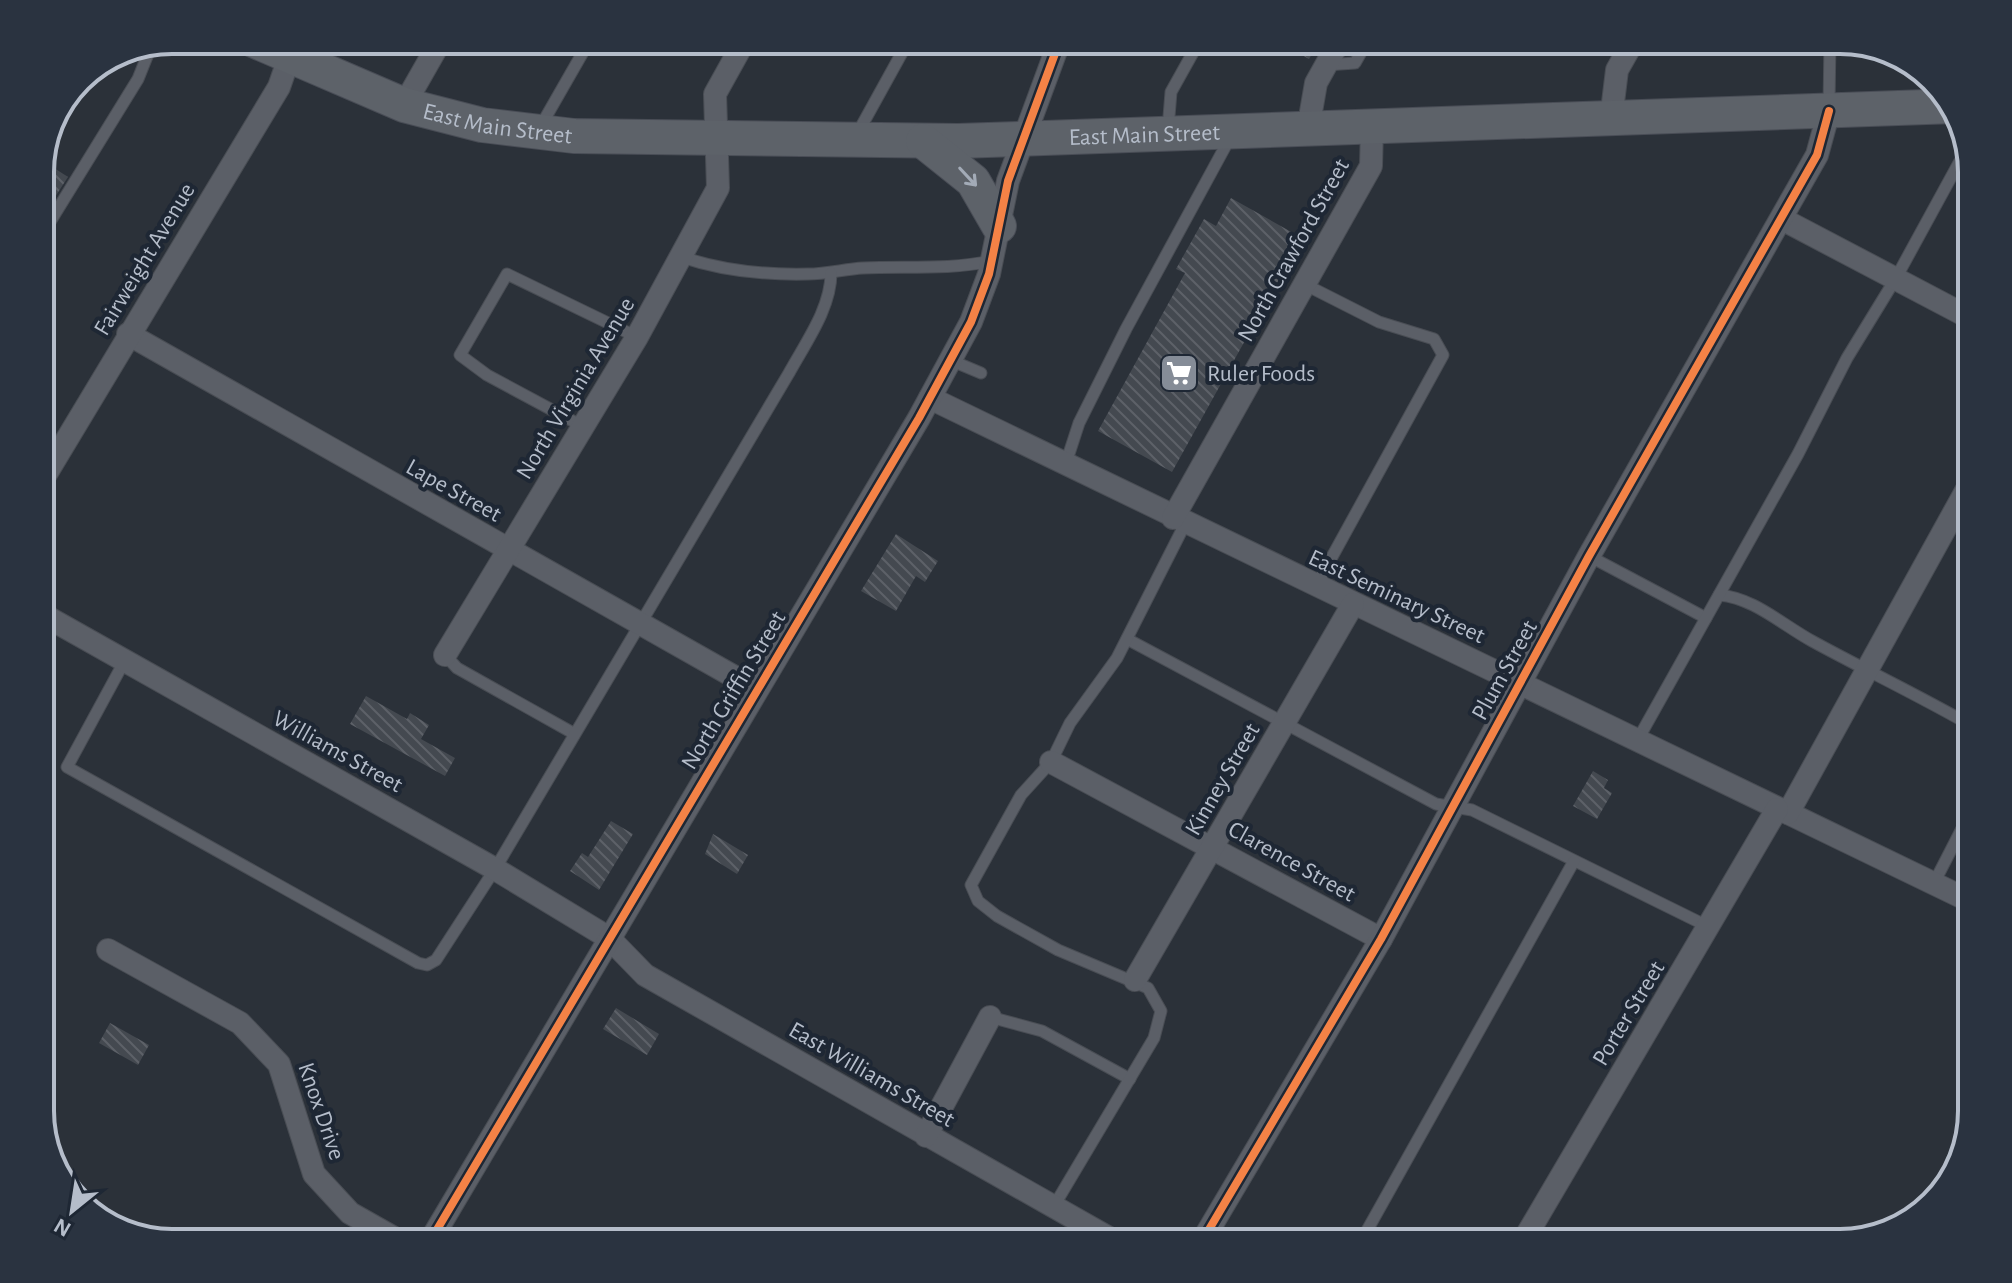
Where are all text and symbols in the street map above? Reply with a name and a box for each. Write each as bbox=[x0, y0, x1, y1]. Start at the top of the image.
street label: East Main Street bbox=[420, 99, 574, 149]
street label: East Main Street bbox=[1068, 121, 1221, 150]
street label: North Crawford Street bbox=[1234, 155, 1354, 346]
one-way arrow bbox=[958, 167, 976, 187]
street label: Fairweight Avenue bbox=[90, 179, 200, 340]
street label: North Virginia Avenue bbox=[512, 294, 639, 483]
supermarket icon: Ruler Foods bbox=[1158, 352, 1200, 394]
place label: Ruler Foods bbox=[1207, 362, 1315, 386]
street label: Lape Street bbox=[402, 455, 505, 527]
street label: East Seminary Street bbox=[1305, 546, 1489, 648]
street label: North Griffin Street bbox=[677, 607, 791, 774]
street label: Plum Street bbox=[1468, 616, 1542, 724]
street label: Williams Street bbox=[269, 706, 407, 798]
street label: Kinney Street bbox=[1181, 719, 1265, 840]
street label: Clarence Street bbox=[1224, 817, 1359, 907]
street label: Porter Street bbox=[1588, 957, 1670, 1070]
street label: East Williams Street bbox=[785, 1018, 959, 1132]
street label: Knox Drive bbox=[293, 1060, 349, 1163]
north arrow bbox=[32, 1171, 112, 1251]
text: N bbox=[50, 1214, 75, 1241]

